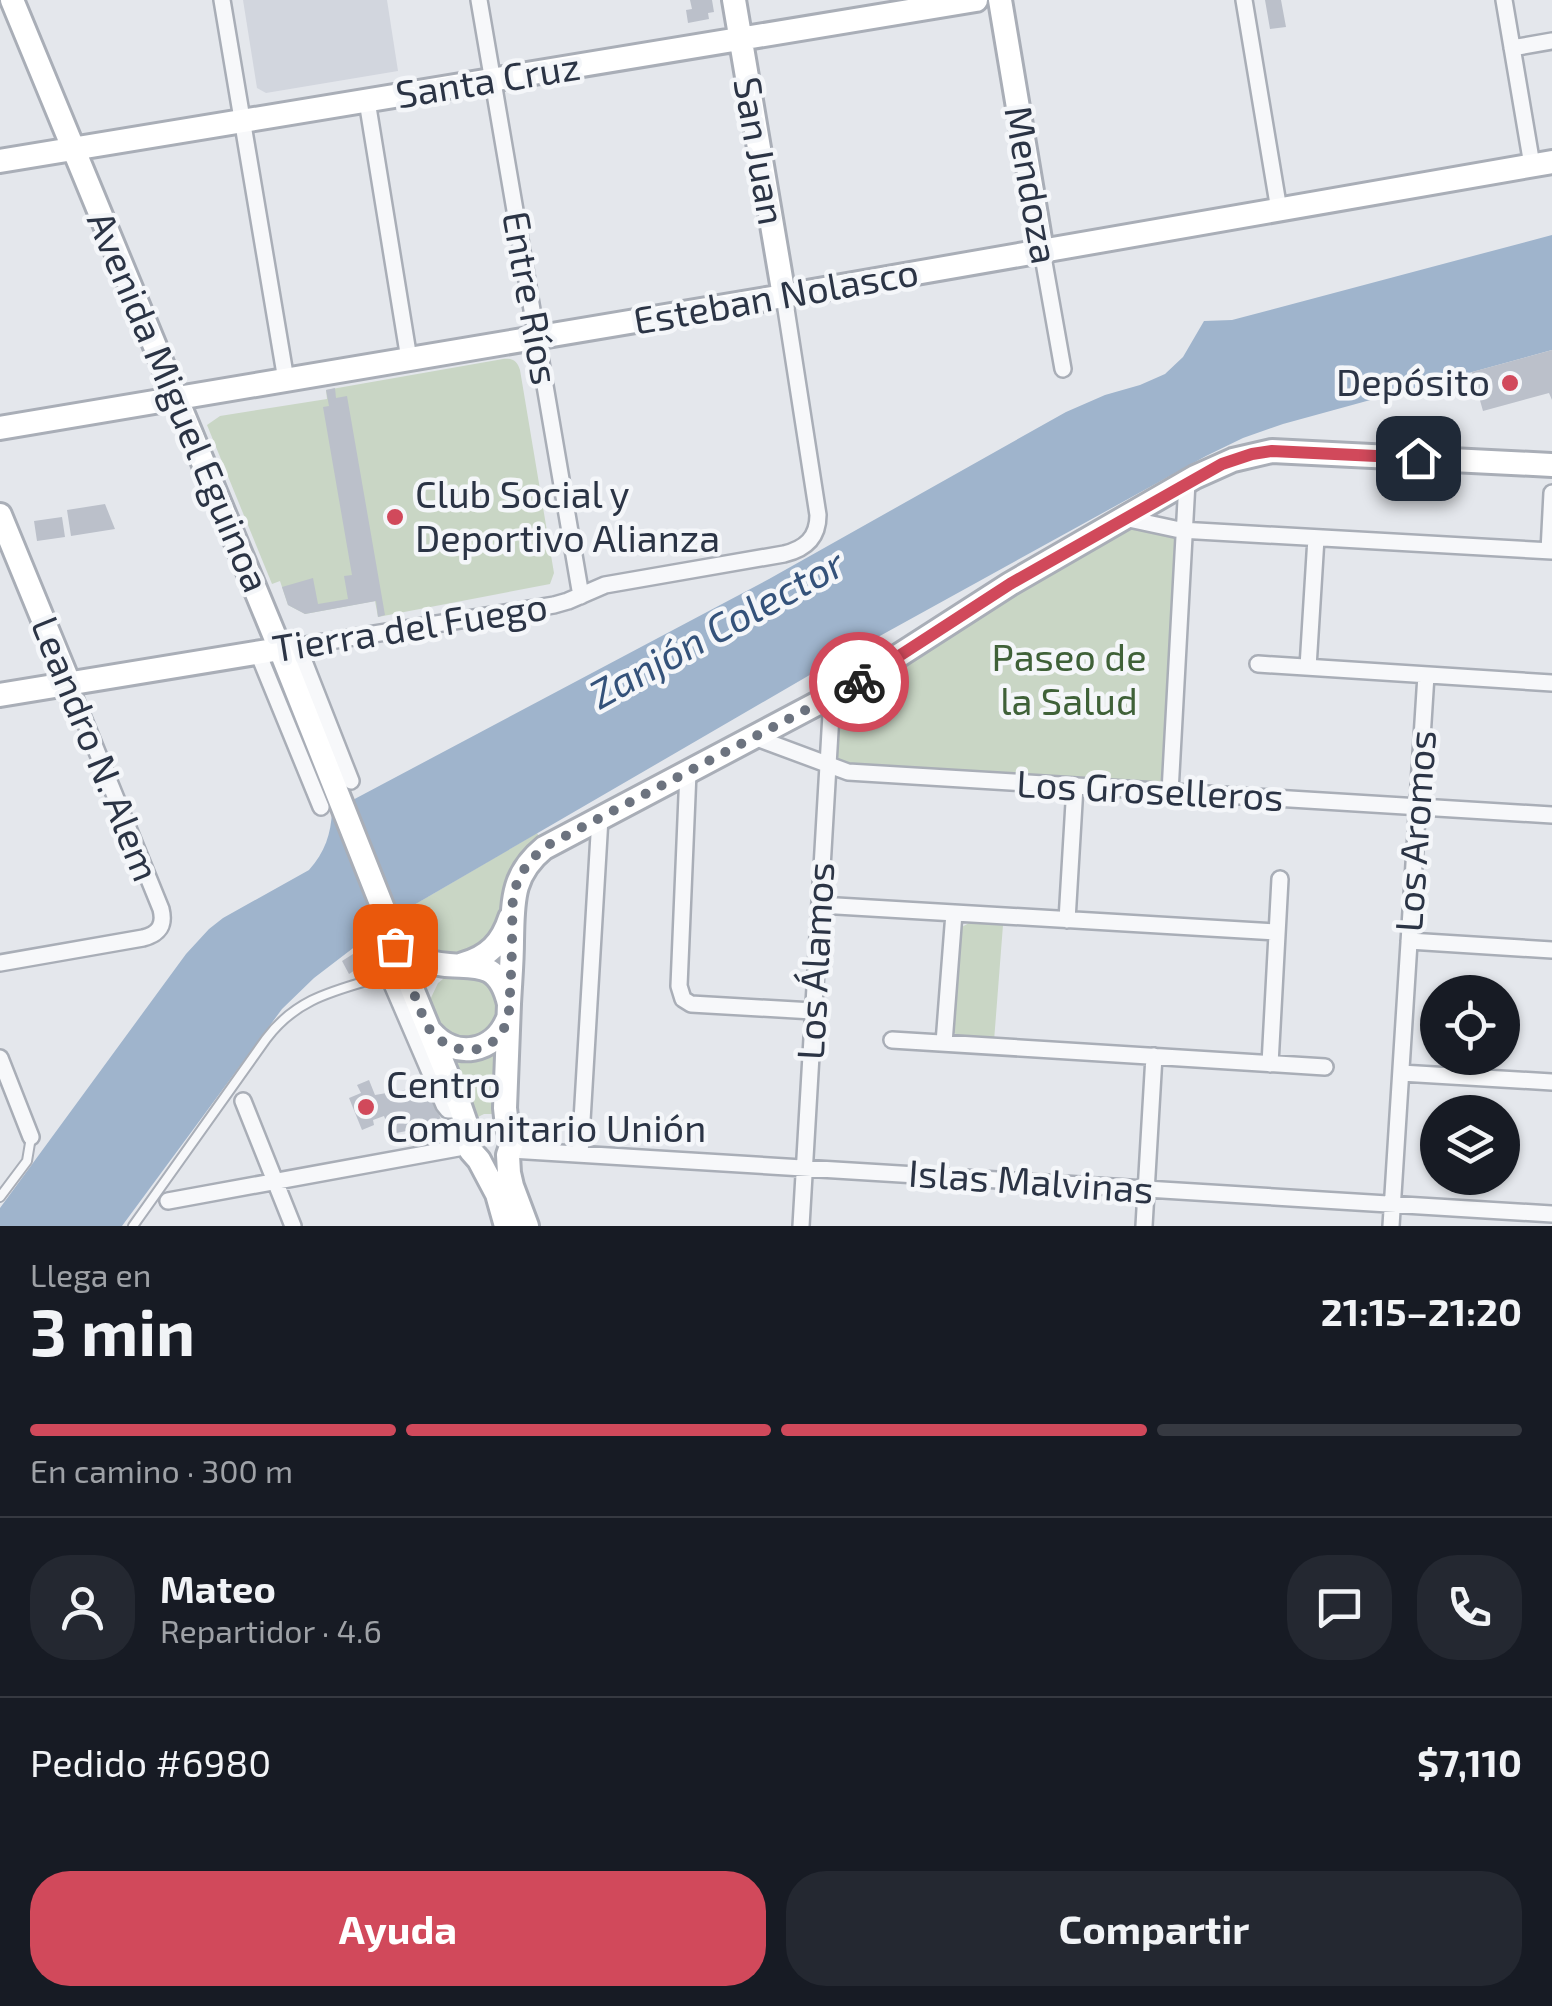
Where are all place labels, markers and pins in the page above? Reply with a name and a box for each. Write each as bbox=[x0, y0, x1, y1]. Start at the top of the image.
place label: Depósito bbox=[1336, 358, 1490, 404]
marker: Depósito bbox=[1499, 372, 1521, 394]
pin bbox=[1376, 416, 1461, 501]
place label: Club Social y Deportivo Alianza bbox=[415, 470, 720, 560]
marker: Club Social y Deportivo Alianza bbox=[384, 506, 406, 528]
pin bbox=[353, 904, 438, 989]
place label: Centro Comunitario Unión bbox=[386, 1060, 706, 1150]
marker: Centro Comunitario Unión bbox=[355, 1096, 377, 1118]

